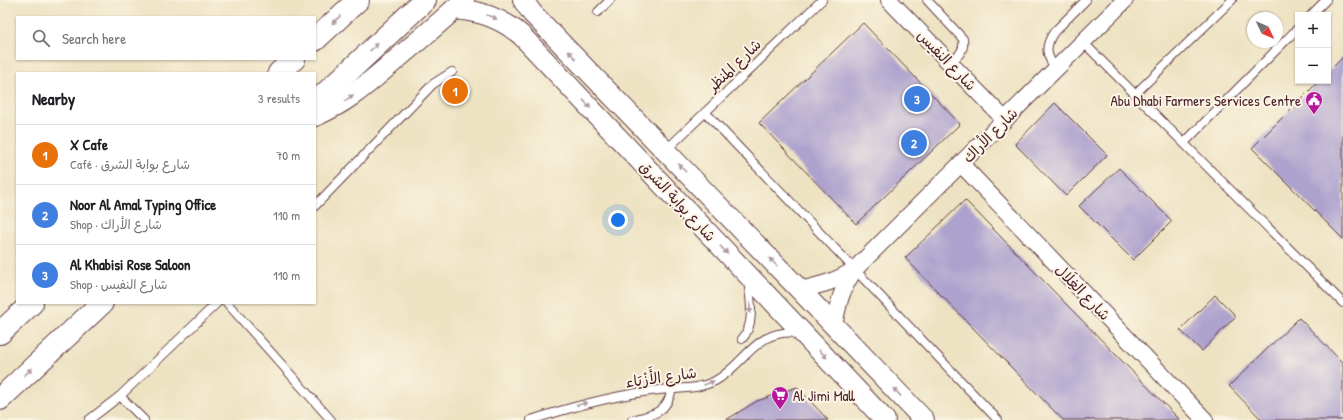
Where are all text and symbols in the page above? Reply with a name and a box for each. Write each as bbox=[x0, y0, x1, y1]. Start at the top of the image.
north arrow bbox=[1247, 12, 1283, 48]
map controls bbox=[1295, 12, 1331, 84]
button: + bbox=[1295, 12, 1331, 48]
one-way arrow bbox=[487, 14, 499, 20]
one-way arrow bbox=[331, 15, 341, 25]
search box bbox=[16, 16, 316, 60]
street label: شارع النفيس bbox=[913, 25, 981, 95]
icon: search bbox=[30, 27, 52, 49]
text: Search here bbox=[62, 28, 126, 49]
street label: شارع المنظر bbox=[701, 34, 766, 97]
one-way arrow bbox=[369, 43, 379, 52]
button: − bbox=[1295, 48, 1331, 84]
one-way arrow bbox=[567, 50, 577, 60]
pin: 1 bbox=[442, 76, 468, 106]
pin: 3 bbox=[904, 84, 930, 114]
text: Nearby bbox=[32, 87, 75, 110]
text: 3 results bbox=[258, 89, 300, 107]
place label: Abu Dhabi Farmers Services Centre bbox=[1110, 90, 1301, 111]
public building icon: Abu Dhabi Farmers Services Centre bbox=[1304, 90, 1324, 115]
one-way arrow bbox=[344, 94, 355, 102]
one-way arrow bbox=[582, 99, 591, 110]
street label: شارع الأراك bbox=[958, 103, 1022, 167]
pin: 2 bbox=[901, 128, 927, 158]
text: X Cafe bbox=[70, 134, 108, 155]
text: 1 bbox=[43, 146, 47, 164]
text: 70 m bbox=[276, 146, 300, 164]
text: Café · شارع بوابة الشرق bbox=[70, 155, 190, 173]
street label: شارع بوابة الشرق bbox=[635, 156, 721, 246]
one-way arrow bbox=[677, 163, 687, 173]
text: Noor Al Amal Typing Office bbox=[70, 194, 216, 215]
text: 2 bbox=[42, 206, 48, 224]
text: 110 m bbox=[273, 206, 300, 224]
your location bbox=[608, 210, 628, 230]
text: Shop · شارع الأراك bbox=[70, 215, 162, 233]
one-way arrow bbox=[719, 245, 729, 255]
text: Al Khabisi Rose Saloon bbox=[70, 254, 191, 275]
one-way arrow bbox=[768, 257, 778, 267]
street label: شارع الغِلَال bbox=[1051, 259, 1115, 325]
text: 3 bbox=[42, 266, 48, 284]
text: 110 m bbox=[273, 266, 300, 284]
text: Shop · شارع النفيس bbox=[70, 275, 168, 293]
one-way arrow bbox=[747, 302, 753, 315]
one-way arrow bbox=[818, 349, 828, 359]
street label: شارع الأَزْيَاء bbox=[624, 360, 698, 392]
one-way arrow bbox=[24, 368, 33, 377]
one-way arrow bbox=[704, 380, 715, 386]
supermarket icon: Al Jimi Mall bbox=[770, 385, 790, 410]
place label: Al Jimi Mall bbox=[793, 385, 855, 406]
one-way arrow bbox=[892, 387, 902, 397]
one-way arrow bbox=[575, 401, 588, 407]

